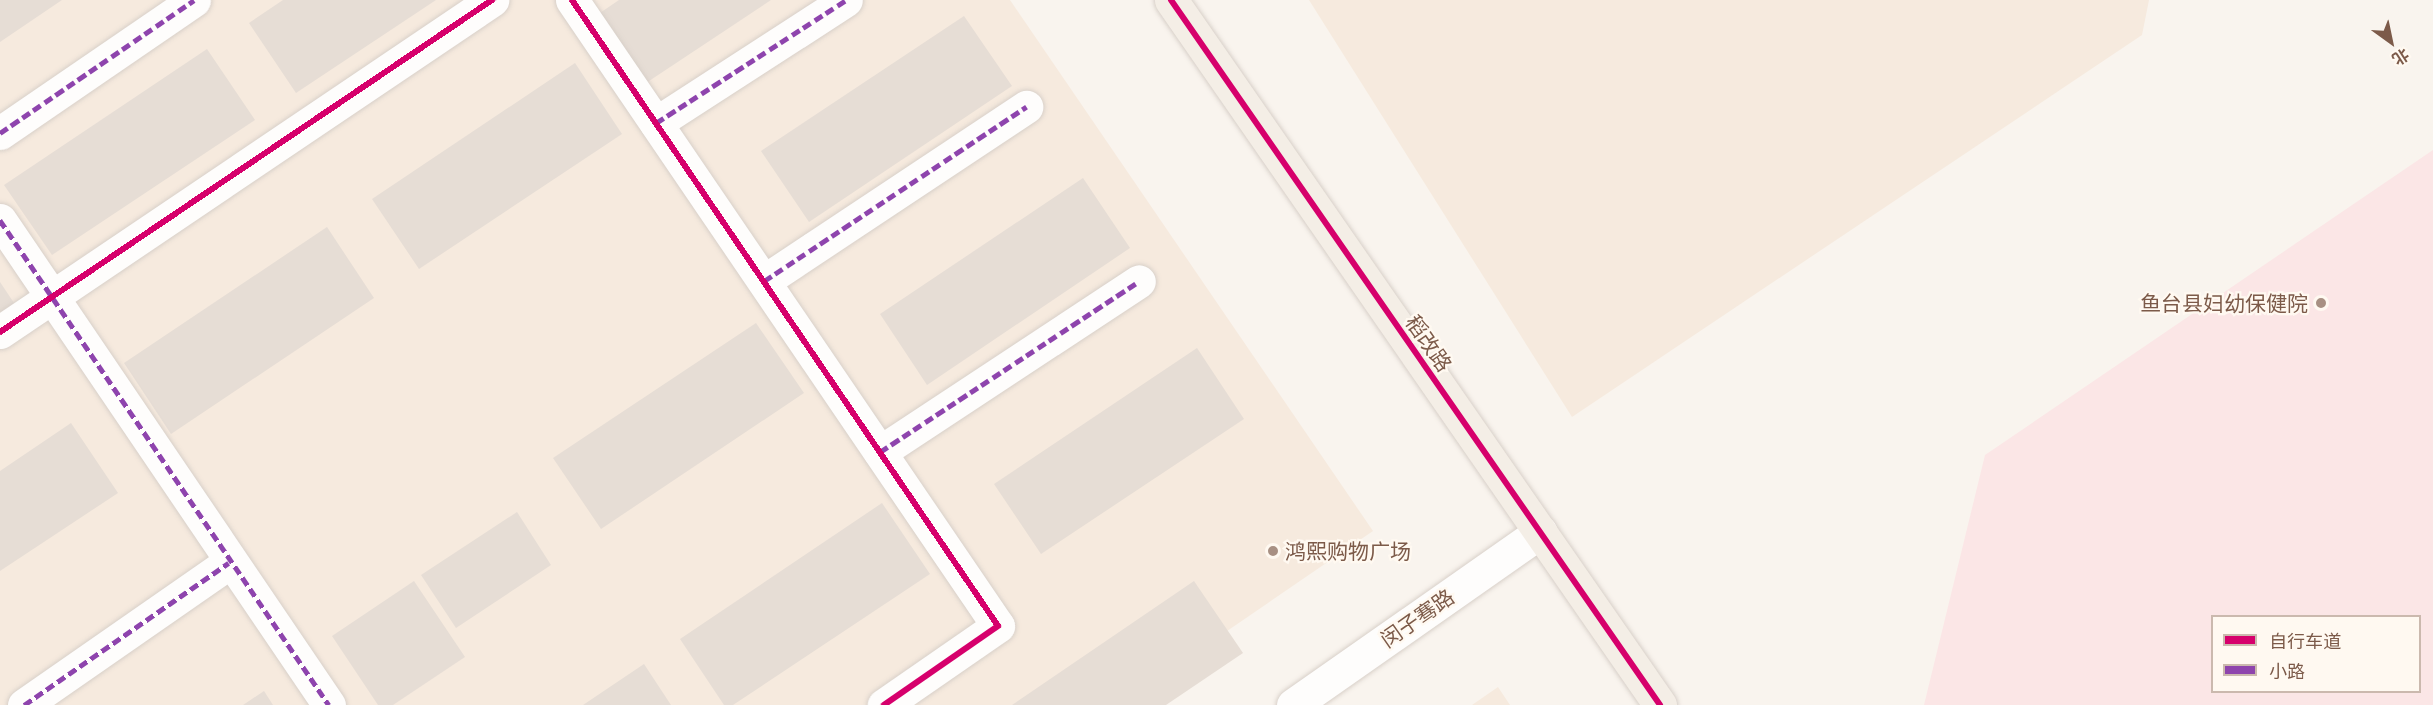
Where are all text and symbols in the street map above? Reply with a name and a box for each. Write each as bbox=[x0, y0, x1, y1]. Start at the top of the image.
north arrow bbox=[2361, 12, 2421, 72]
text: 北 bbox=[2388, 44, 2414, 71]
place label: 鱼台县妇幼保健院 bbox=[2140, 290, 2308, 316]
marker: 鱼台县妇幼保健院 bbox=[2312, 294, 2330, 312]
street label: 稻改路 bbox=[1401, 310, 1457, 376]
place label: 鸿熙购物广场 bbox=[1285, 538, 1411, 564]
marker: 鸿熙购物广场 bbox=[1266, 544, 1280, 558]
street label: 闵子骞路 bbox=[1375, 584, 1459, 652]
legend bbox=[2211, 615, 2421, 693]
text: 自行车道 bbox=[2269, 629, 2341, 653]
text: 小路 bbox=[2269, 659, 2305, 683]

